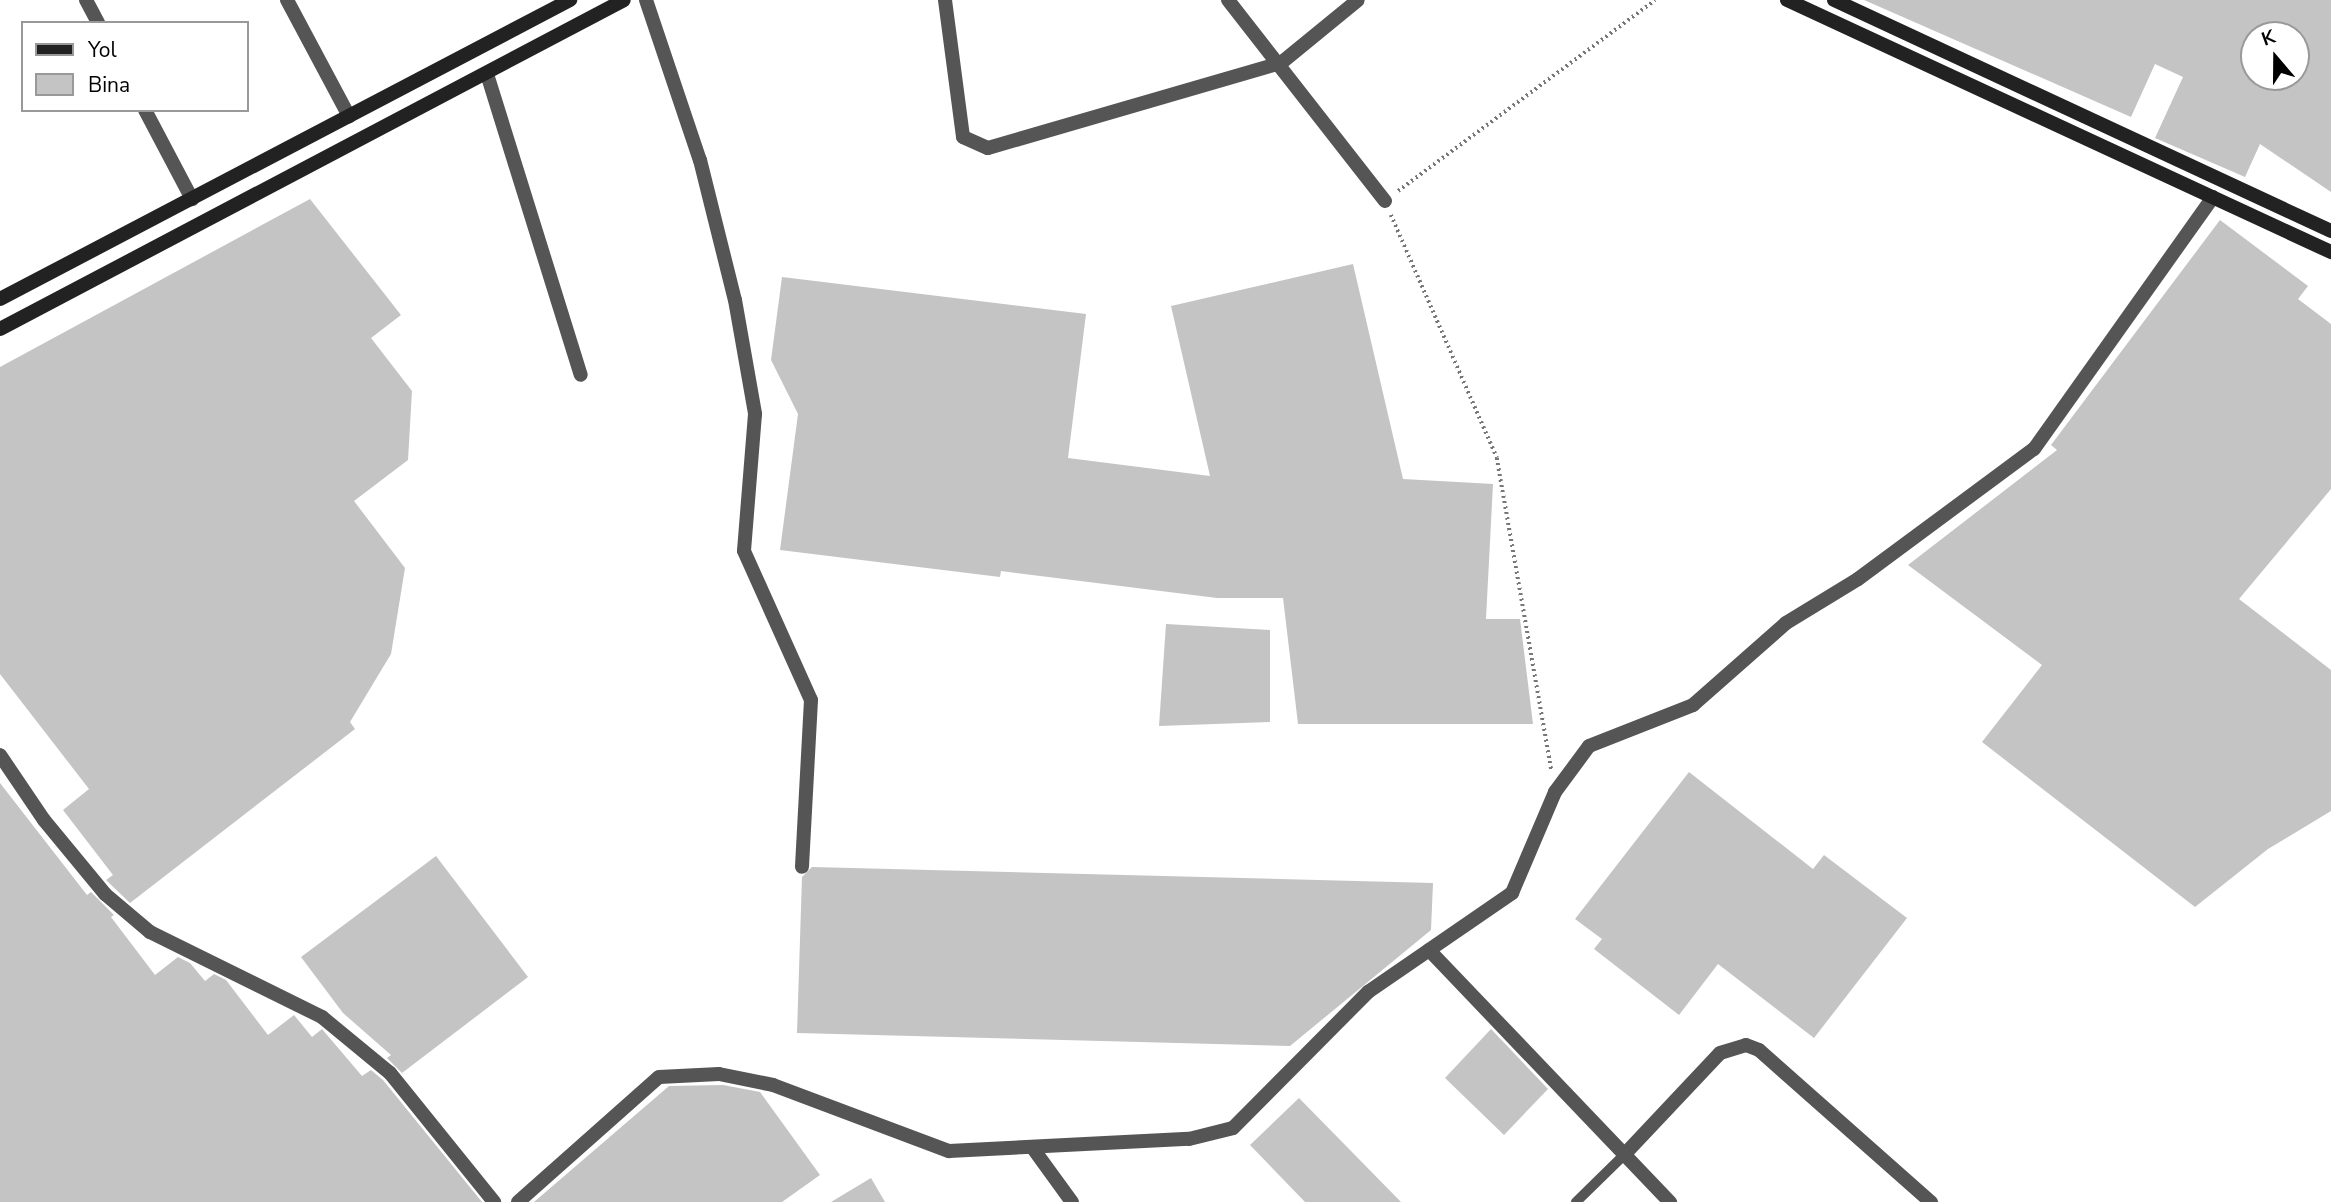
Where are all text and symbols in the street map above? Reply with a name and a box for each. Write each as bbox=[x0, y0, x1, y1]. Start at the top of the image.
legend bbox=[21, 21, 248, 112]
north arrow bbox=[2240, 21, 2310, 91]
text: K bbox=[2258, 24, 2279, 53]
text: Yol bbox=[88, 36, 117, 64]
text: Bina bbox=[88, 71, 130, 99]

